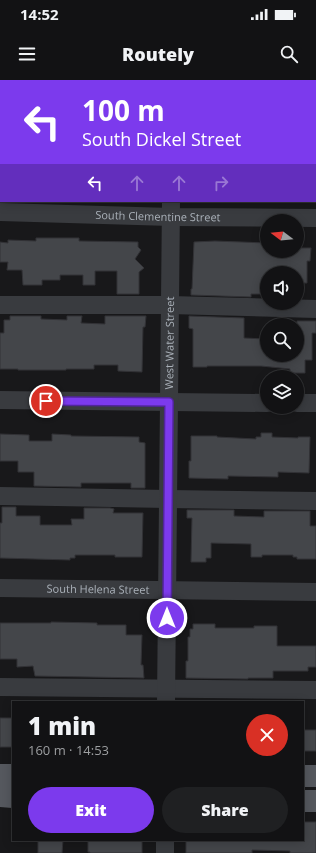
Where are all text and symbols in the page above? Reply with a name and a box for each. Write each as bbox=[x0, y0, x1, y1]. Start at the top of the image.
text: 14:52 bbox=[20, 4, 59, 24]
text: Routely bbox=[122, 42, 194, 66]
icon: menu bbox=[16, 43, 38, 65]
icon: search bbox=[278, 43, 300, 65]
text: 100 m bbox=[82, 91, 165, 129]
icon: left bbox=[16, 96, 68, 148]
text: South Dickel Street bbox=[82, 127, 241, 151]
icon: left bbox=[84, 172, 106, 194]
icon: ahead bbox=[126, 172, 148, 194]
icon: ahead bbox=[168, 172, 190, 194]
icon: right bbox=[210, 172, 232, 194]
street label: South Clementine Street bbox=[95, 207, 221, 224]
north arrow bbox=[260, 214, 304, 258]
map controls bbox=[260, 214, 304, 414]
button: sound bbox=[260, 266, 304, 310]
street label: West Water Street bbox=[161, 296, 177, 390]
button: search bbox=[260, 318, 304, 362]
button: layers bbox=[260, 370, 304, 414]
pin bbox=[29, 384, 63, 418]
icon: arrive bbox=[35, 390, 57, 412]
street label: South Helena Street bbox=[47, 581, 150, 597]
position arrow bbox=[146, 597, 188, 639]
text: 1 min bbox=[28, 709, 96, 742]
button: close bbox=[246, 714, 288, 756]
text: 160 m · 14:53 bbox=[28, 741, 109, 759]
button: Exit bbox=[28, 787, 154, 833]
button: Share bbox=[162, 787, 288, 833]

